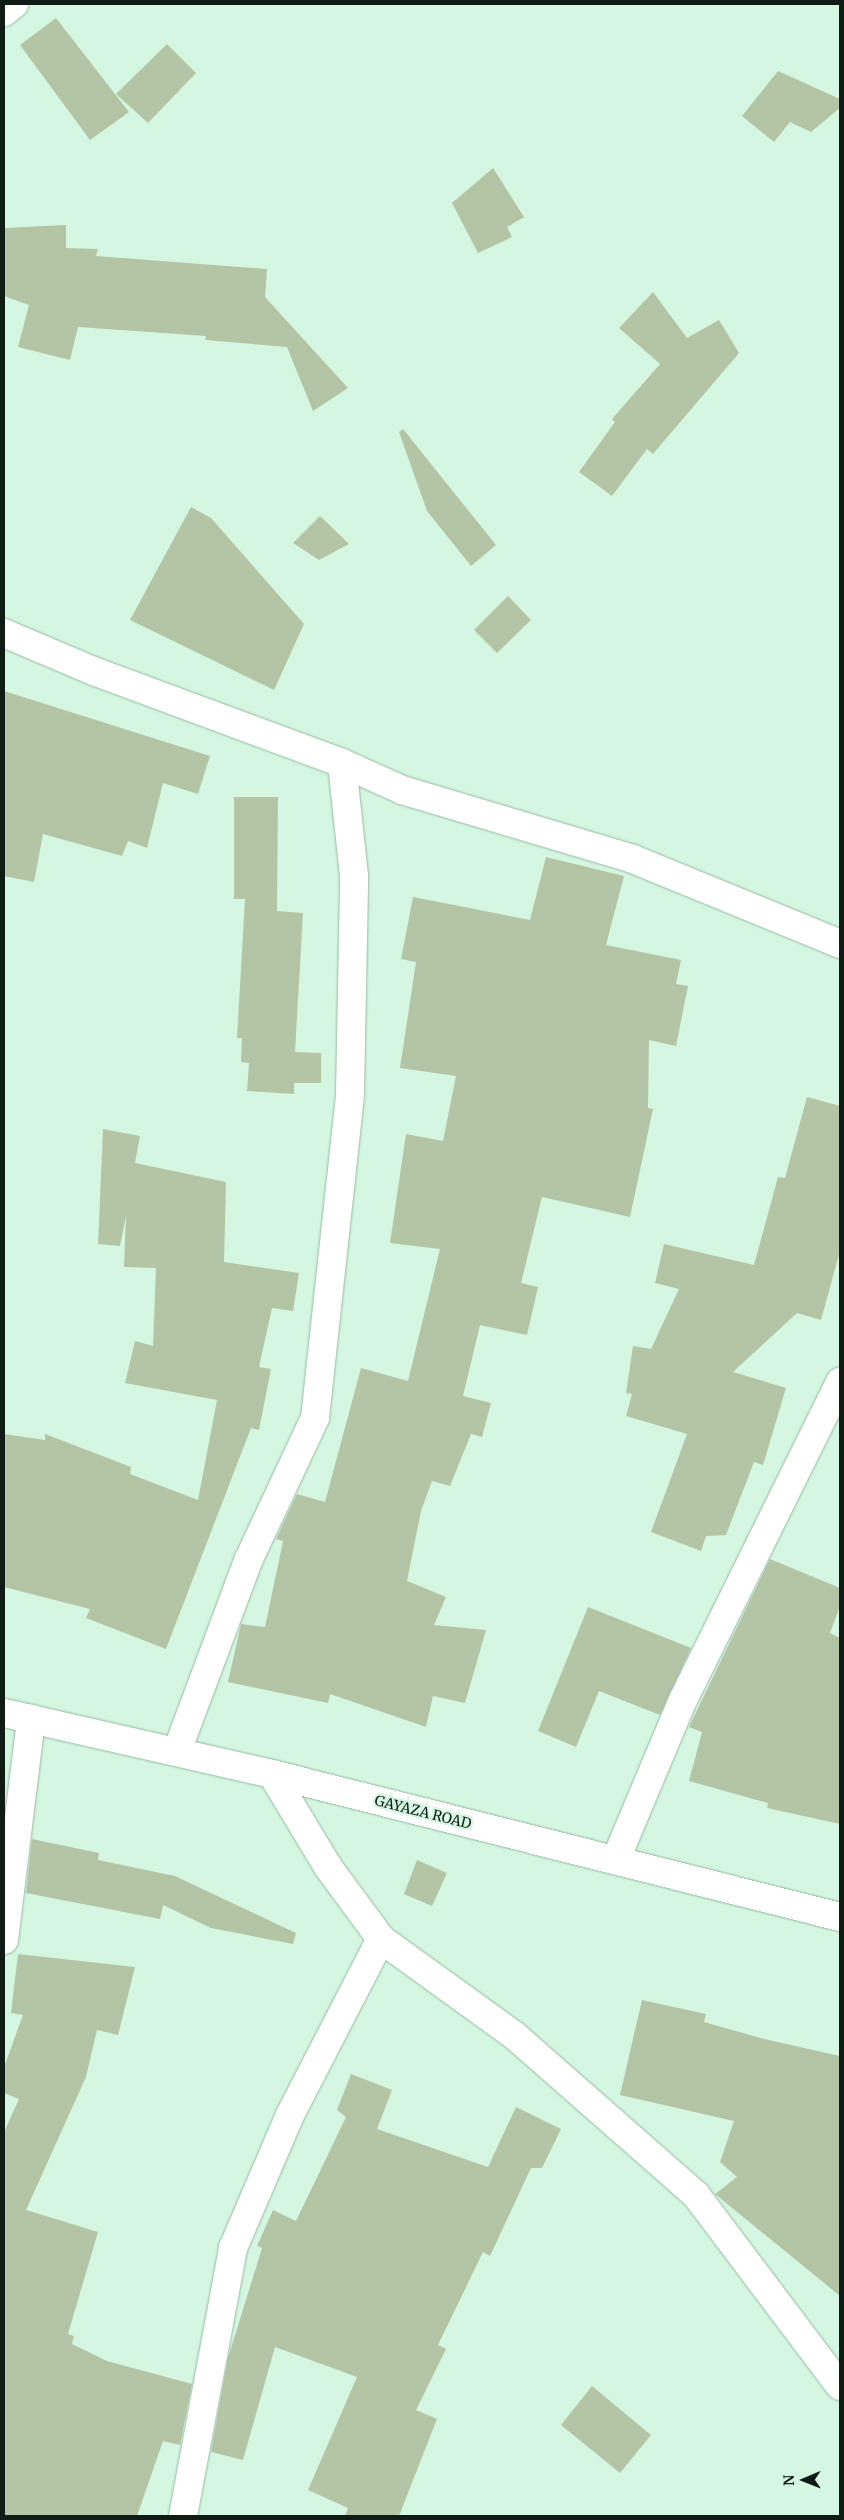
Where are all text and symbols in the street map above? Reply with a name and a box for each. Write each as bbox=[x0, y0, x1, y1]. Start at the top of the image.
street label: GAYAZA ROAD bbox=[373, 1792, 473, 1832]
north arrow bbox=[779, 2455, 829, 2505]
text: N bbox=[780, 2475, 798, 2486]

